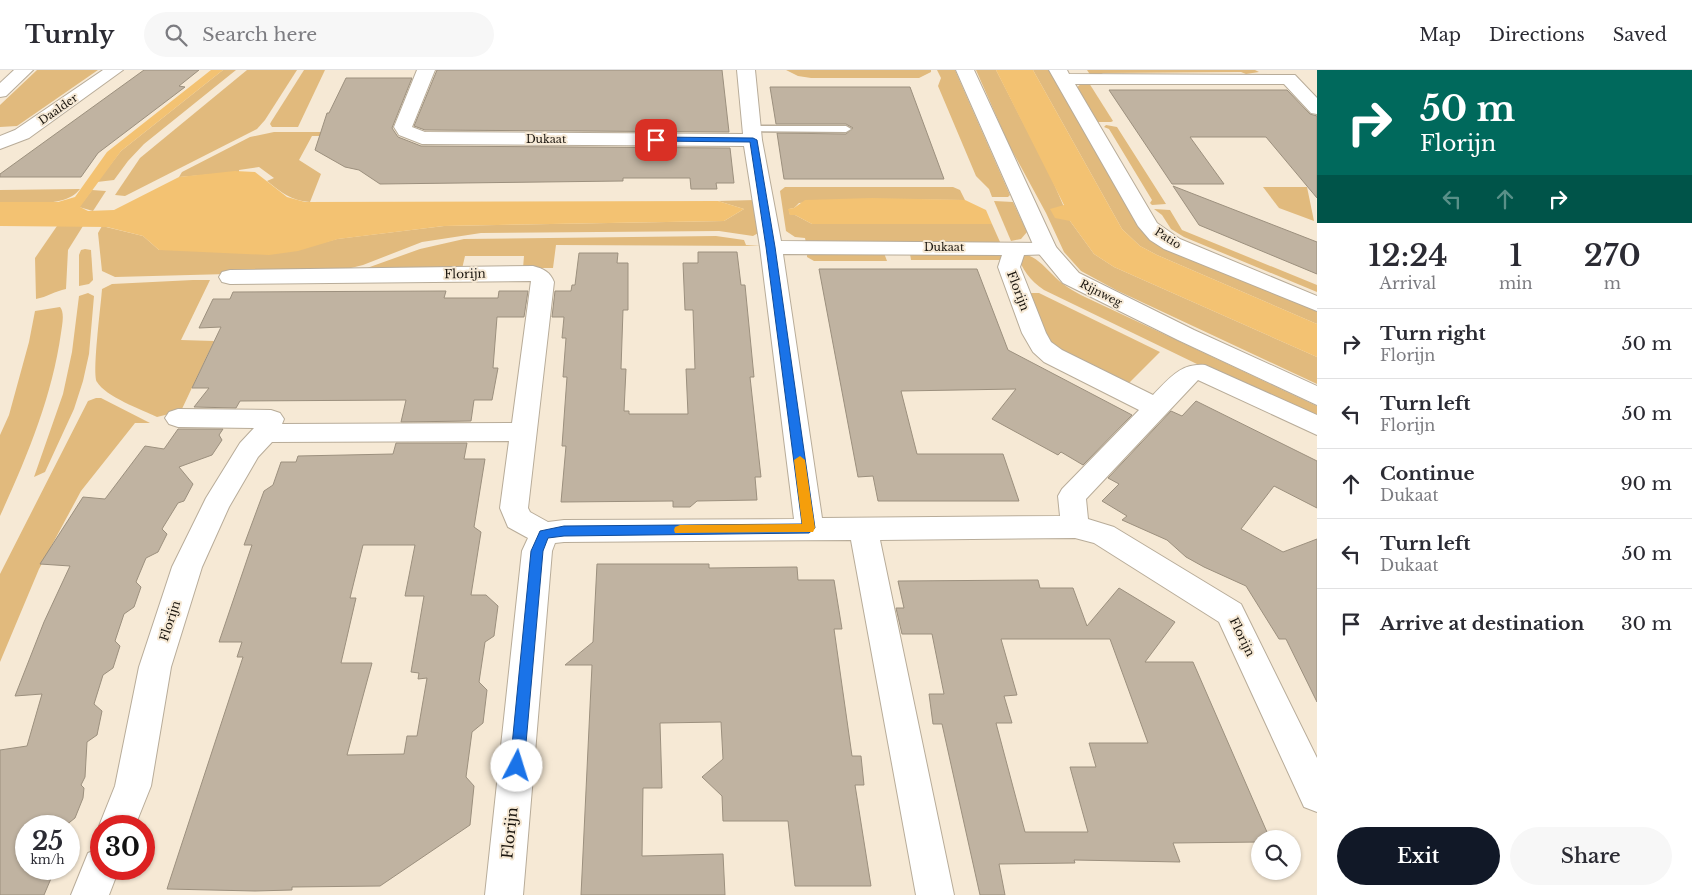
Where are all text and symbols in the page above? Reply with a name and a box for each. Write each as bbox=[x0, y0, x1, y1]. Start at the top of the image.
search box bbox=[144, 12, 494, 57]
text: Turnly bbox=[25, 20, 114, 49]
icon: search bbox=[162, 21, 190, 49]
text: Search here bbox=[202, 23, 317, 46]
text: Map bbox=[1419, 24, 1461, 46]
text: Directions bbox=[1489, 24, 1585, 46]
text: Saved bbox=[1613, 24, 1667, 46]
text: 50 m bbox=[1420, 87, 1515, 130]
street label: Daalder bbox=[36, 90, 81, 127]
icon: right bbox=[1337, 90, 1402, 155]
pin bbox=[635, 119, 677, 161]
icon: arrive bbox=[642, 126, 670, 154]
text: Florijn bbox=[1420, 130, 1496, 157]
street label: Dukaat bbox=[526, 132, 567, 146]
icon: left bbox=[1438, 185, 1466, 213]
icon: ahead bbox=[1491, 185, 1519, 213]
icon: right bbox=[1544, 185, 1572, 213]
street label: Patio bbox=[1152, 224, 1184, 252]
text: 12:24 bbox=[1368, 237, 1448, 274]
text: 1 bbox=[1509, 237, 1522, 274]
text: 270 bbox=[1584, 237, 1641, 274]
street label: Dukaat bbox=[924, 240, 965, 254]
street label: Florijn bbox=[444, 266, 486, 281]
street label: Florijn bbox=[1004, 269, 1033, 313]
text: Arrival bbox=[1380, 273, 1436, 293]
text: min bbox=[1499, 273, 1533, 293]
text: m bbox=[1604, 273, 1621, 293]
street label: Rijnweg bbox=[1078, 277, 1125, 310]
text: Turn right bbox=[1380, 322, 1486, 345]
icon: right bbox=[1337, 330, 1365, 358]
text: 50 m bbox=[1622, 332, 1672, 355]
text: Florijn bbox=[1380, 345, 1435, 365]
text: Turn left bbox=[1380, 392, 1471, 415]
icon: left bbox=[1337, 400, 1365, 428]
text: 50 m bbox=[1622, 402, 1672, 425]
text: Florijn bbox=[1380, 415, 1435, 435]
text: Continue bbox=[1380, 462, 1475, 485]
icon: ahead bbox=[1337, 470, 1365, 498]
text: 90 m bbox=[1620, 472, 1672, 495]
text: Dukaat bbox=[1380, 485, 1439, 505]
text: Turn left bbox=[1380, 532, 1471, 555]
icon: left bbox=[1337, 540, 1365, 568]
text: 50 m bbox=[1622, 542, 1672, 565]
text: Dukaat bbox=[1380, 555, 1439, 575]
street label: Florijn bbox=[156, 599, 183, 643]
icon: arrive bbox=[1337, 610, 1365, 638]
text: Arrive at destination bbox=[1380, 612, 1584, 635]
text: 30 m bbox=[1621, 612, 1672, 635]
street label: Florijn bbox=[1227, 615, 1258, 659]
position arrow bbox=[490, 739, 542, 791]
street label: Florijn bbox=[497, 806, 522, 860]
speed limit sign: 30 bbox=[90, 815, 155, 880]
text: 25 bbox=[32, 826, 63, 857]
button: Exit bbox=[1337, 827, 1500, 885]
button: Share bbox=[1510, 827, 1672, 885]
map controls bbox=[1251, 830, 1301, 880]
button: search bbox=[1251, 830, 1301, 880]
text: km/h bbox=[30, 852, 65, 867]

